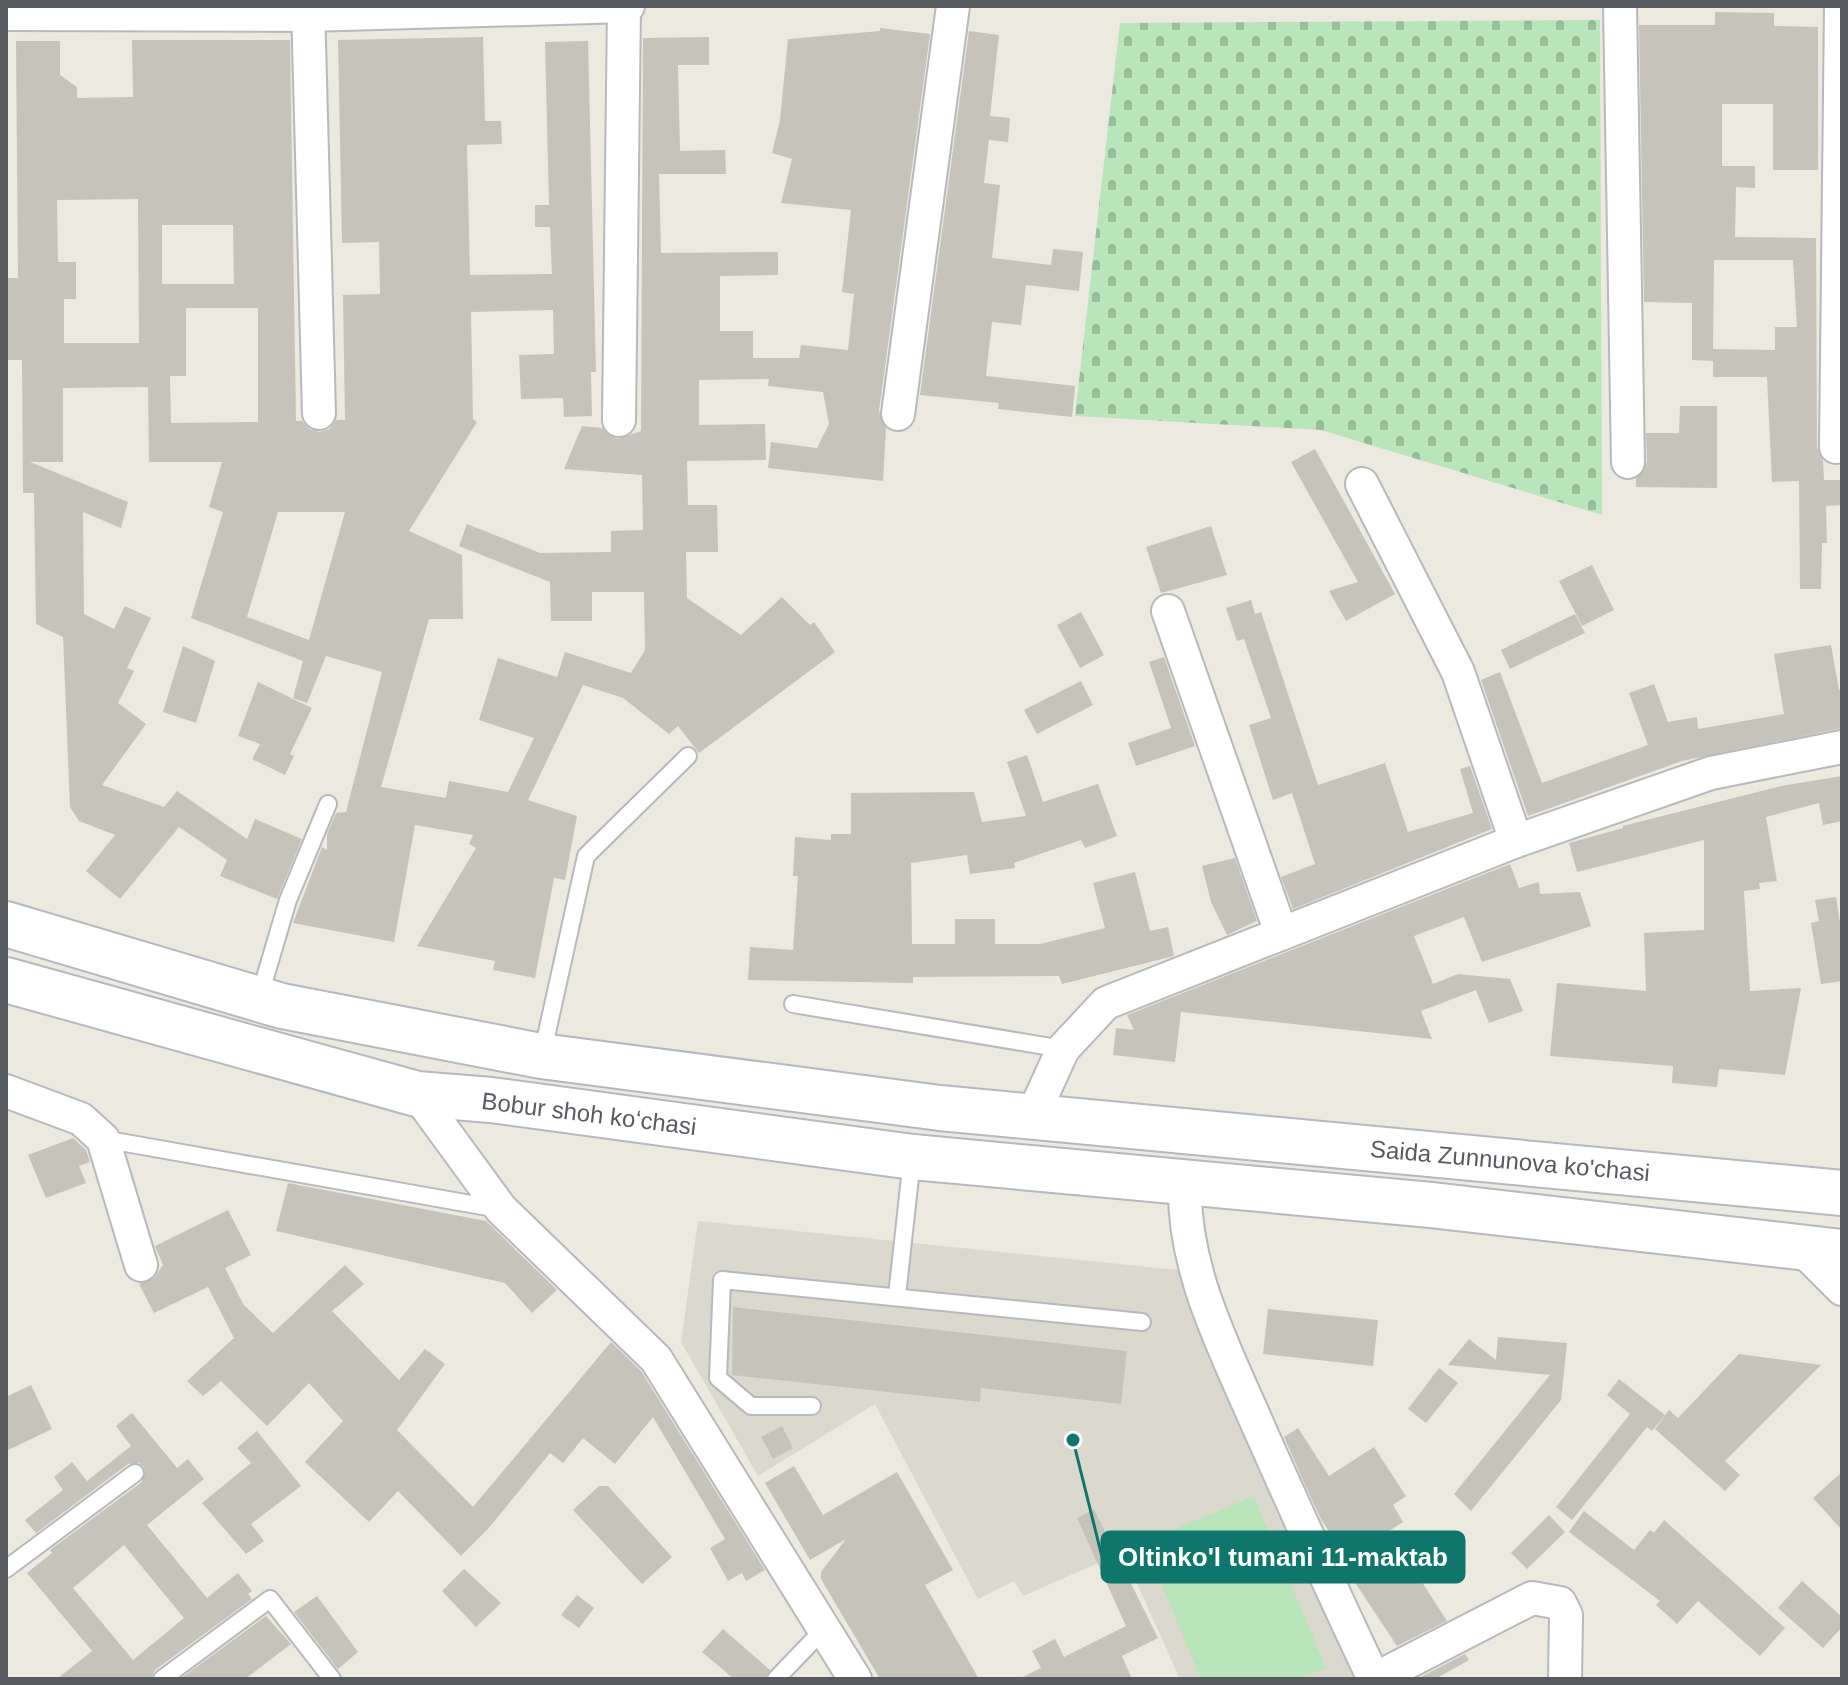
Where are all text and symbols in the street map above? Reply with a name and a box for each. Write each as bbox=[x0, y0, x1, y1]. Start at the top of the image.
street label: Bobur shoh koʻchasi bbox=[480, 1087, 698, 1140]
street label: Saida Zunnunova ko'chasi bbox=[1369, 1135, 1651, 1186]
callout: Oltinko'l tumani 11-maktab bbox=[1102, 1532, 1464, 1582]
text: Oltinko'l tumani 11-maktab bbox=[1118, 1542, 1448, 1572]

